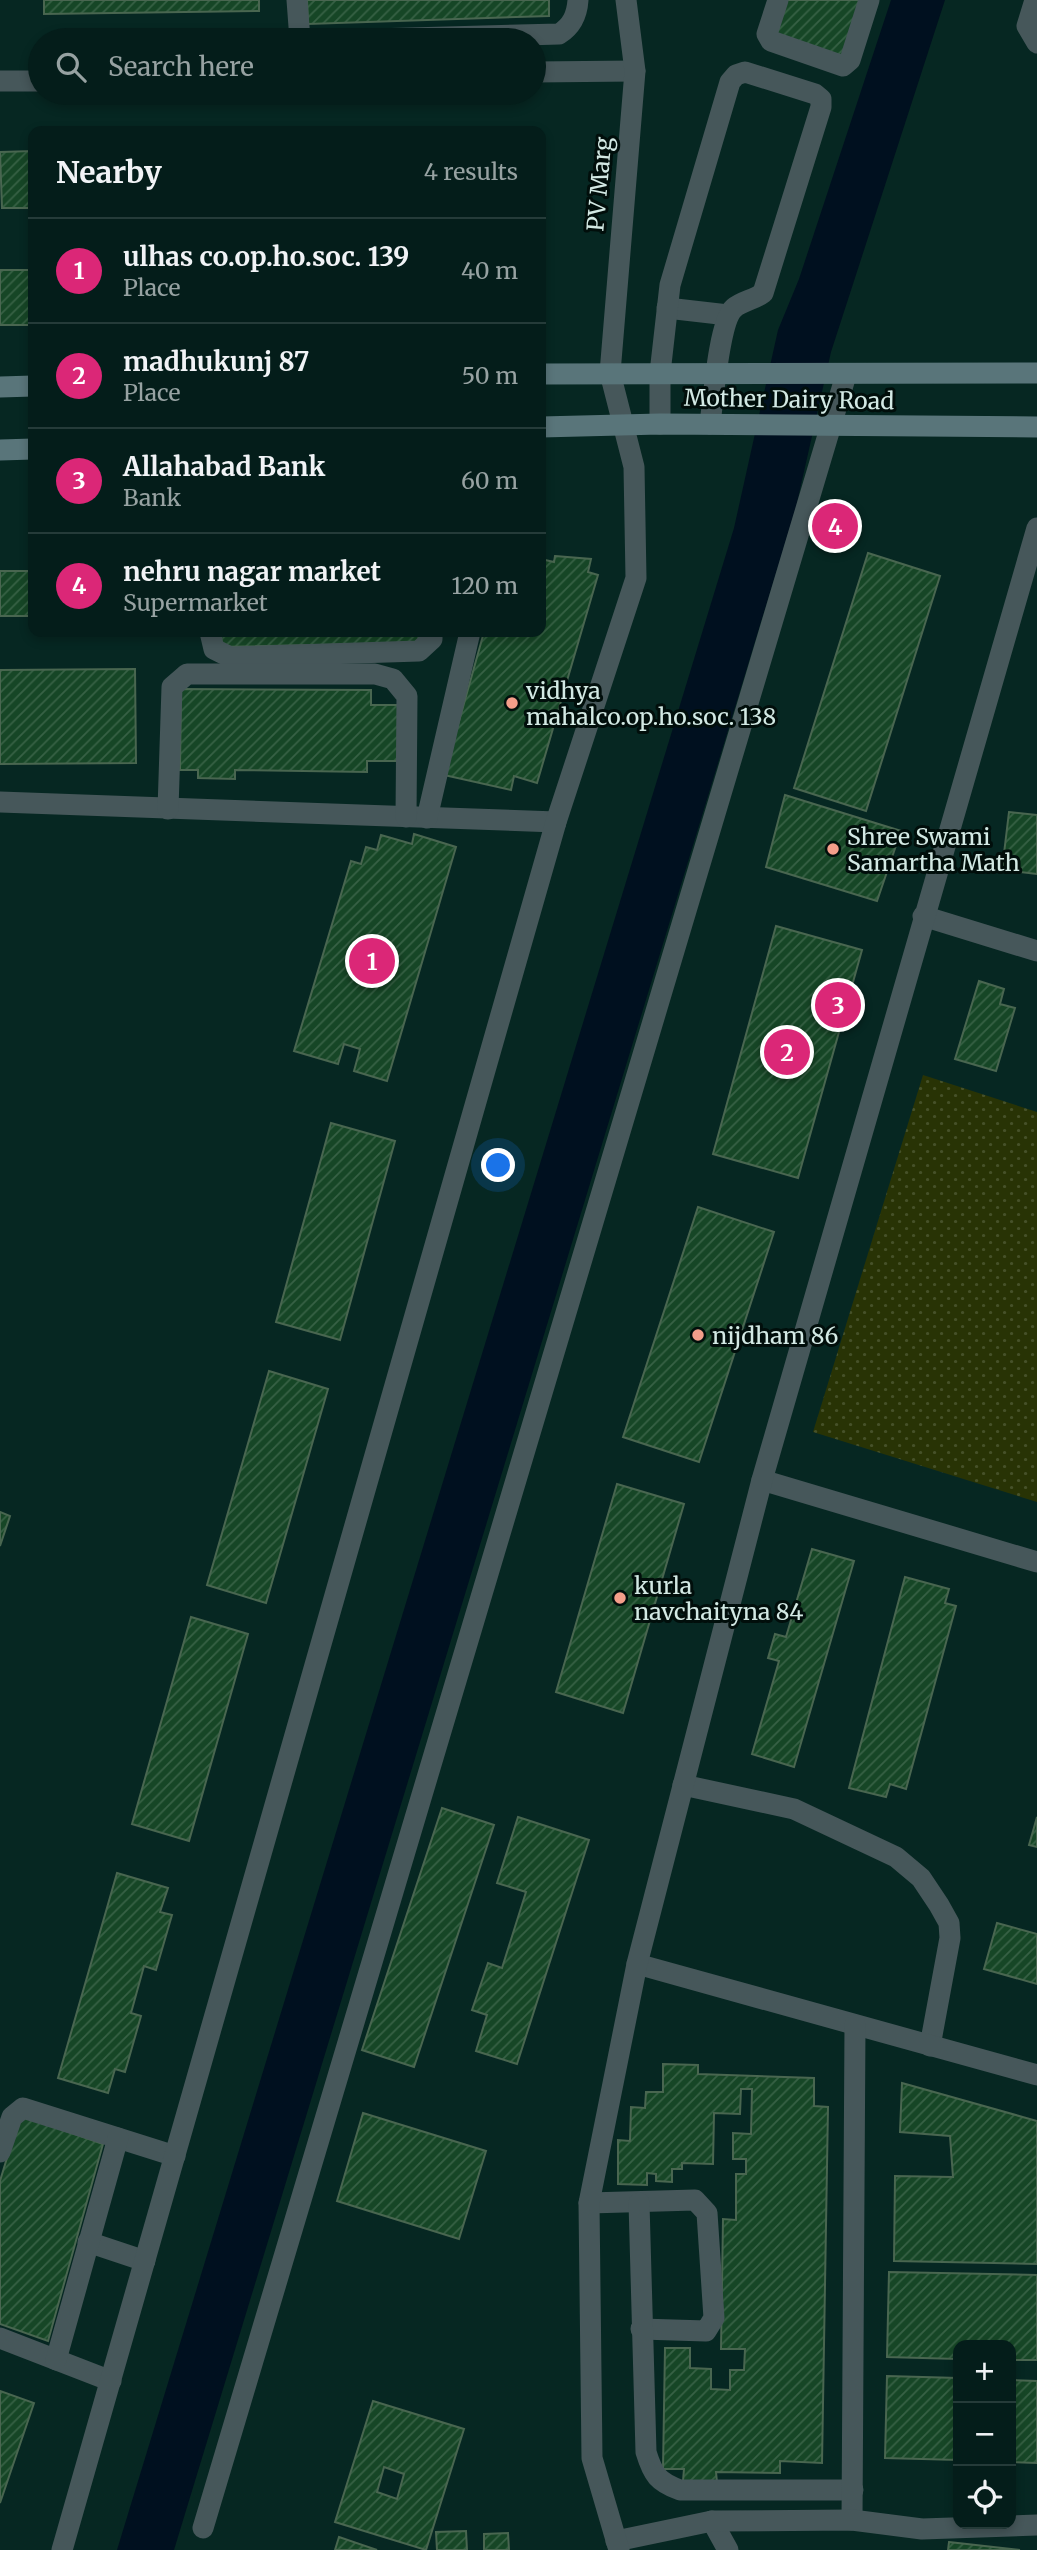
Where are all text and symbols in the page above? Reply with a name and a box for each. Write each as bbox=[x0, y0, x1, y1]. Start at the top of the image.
search box bbox=[28, 28, 546, 105]
icon: search bbox=[52, 48, 90, 86]
text: Search here bbox=[108, 50, 254, 83]
street label: PV Marg bbox=[580, 135, 618, 232]
text: Nearby bbox=[56, 153, 162, 191]
text: 4 results bbox=[424, 157, 518, 186]
text: ulhas co.op.ho.soc. 139 bbox=[123, 240, 409, 273]
text: 1 bbox=[74, 256, 84, 285]
text: 40 m bbox=[461, 256, 518, 285]
text: Place bbox=[123, 273, 180, 302]
text: madhukunj 87 bbox=[123, 345, 309, 378]
text: 2 bbox=[72, 361, 86, 390]
text: 50 m bbox=[462, 361, 518, 390]
text: Place bbox=[123, 378, 180, 407]
street label: Mother Dairy Road bbox=[684, 383, 895, 415]
text: Allahabad Bank bbox=[123, 450, 325, 483]
text: 3 bbox=[72, 466, 86, 495]
text: 60 m bbox=[461, 466, 518, 495]
text: Bank bbox=[123, 483, 181, 512]
pin: 4 bbox=[812, 500, 858, 552]
text: nehru nagar market bbox=[123, 555, 381, 588]
text: 4 bbox=[72, 571, 86, 600]
text: 120 m bbox=[452, 571, 518, 600]
text: Supermarket bbox=[123, 588, 268, 617]
place label: vidhya mahalco.op.ho.soc. 138 bbox=[525, 676, 776, 731]
marker: vidhya mahalco.op.ho.soc. 138 bbox=[504, 695, 520, 711]
place label: Shree Swami Samartha Math bbox=[847, 822, 1020, 877]
marker: Shree Swami Samartha Math bbox=[825, 841, 841, 857]
pin: 1 bbox=[349, 935, 395, 987]
pin: 3 bbox=[815, 979, 861, 1031]
pin: 2 bbox=[764, 1026, 810, 1078]
your location bbox=[481, 1148, 515, 1182]
place label: nijdham 86 bbox=[712, 1321, 838, 1350]
marker: nijdham 86 bbox=[690, 1327, 706, 1343]
place label: kurla navchaityna 84 bbox=[634, 1571, 803, 1626]
marker: kurla navchaityna 84 bbox=[612, 1590, 628, 1606]
map controls bbox=[953, 2340, 1016, 2529]
button: + bbox=[953, 2340, 1016, 2403]
button: − bbox=[953, 2403, 1016, 2466]
button: locate bbox=[953, 2466, 1016, 2529]

